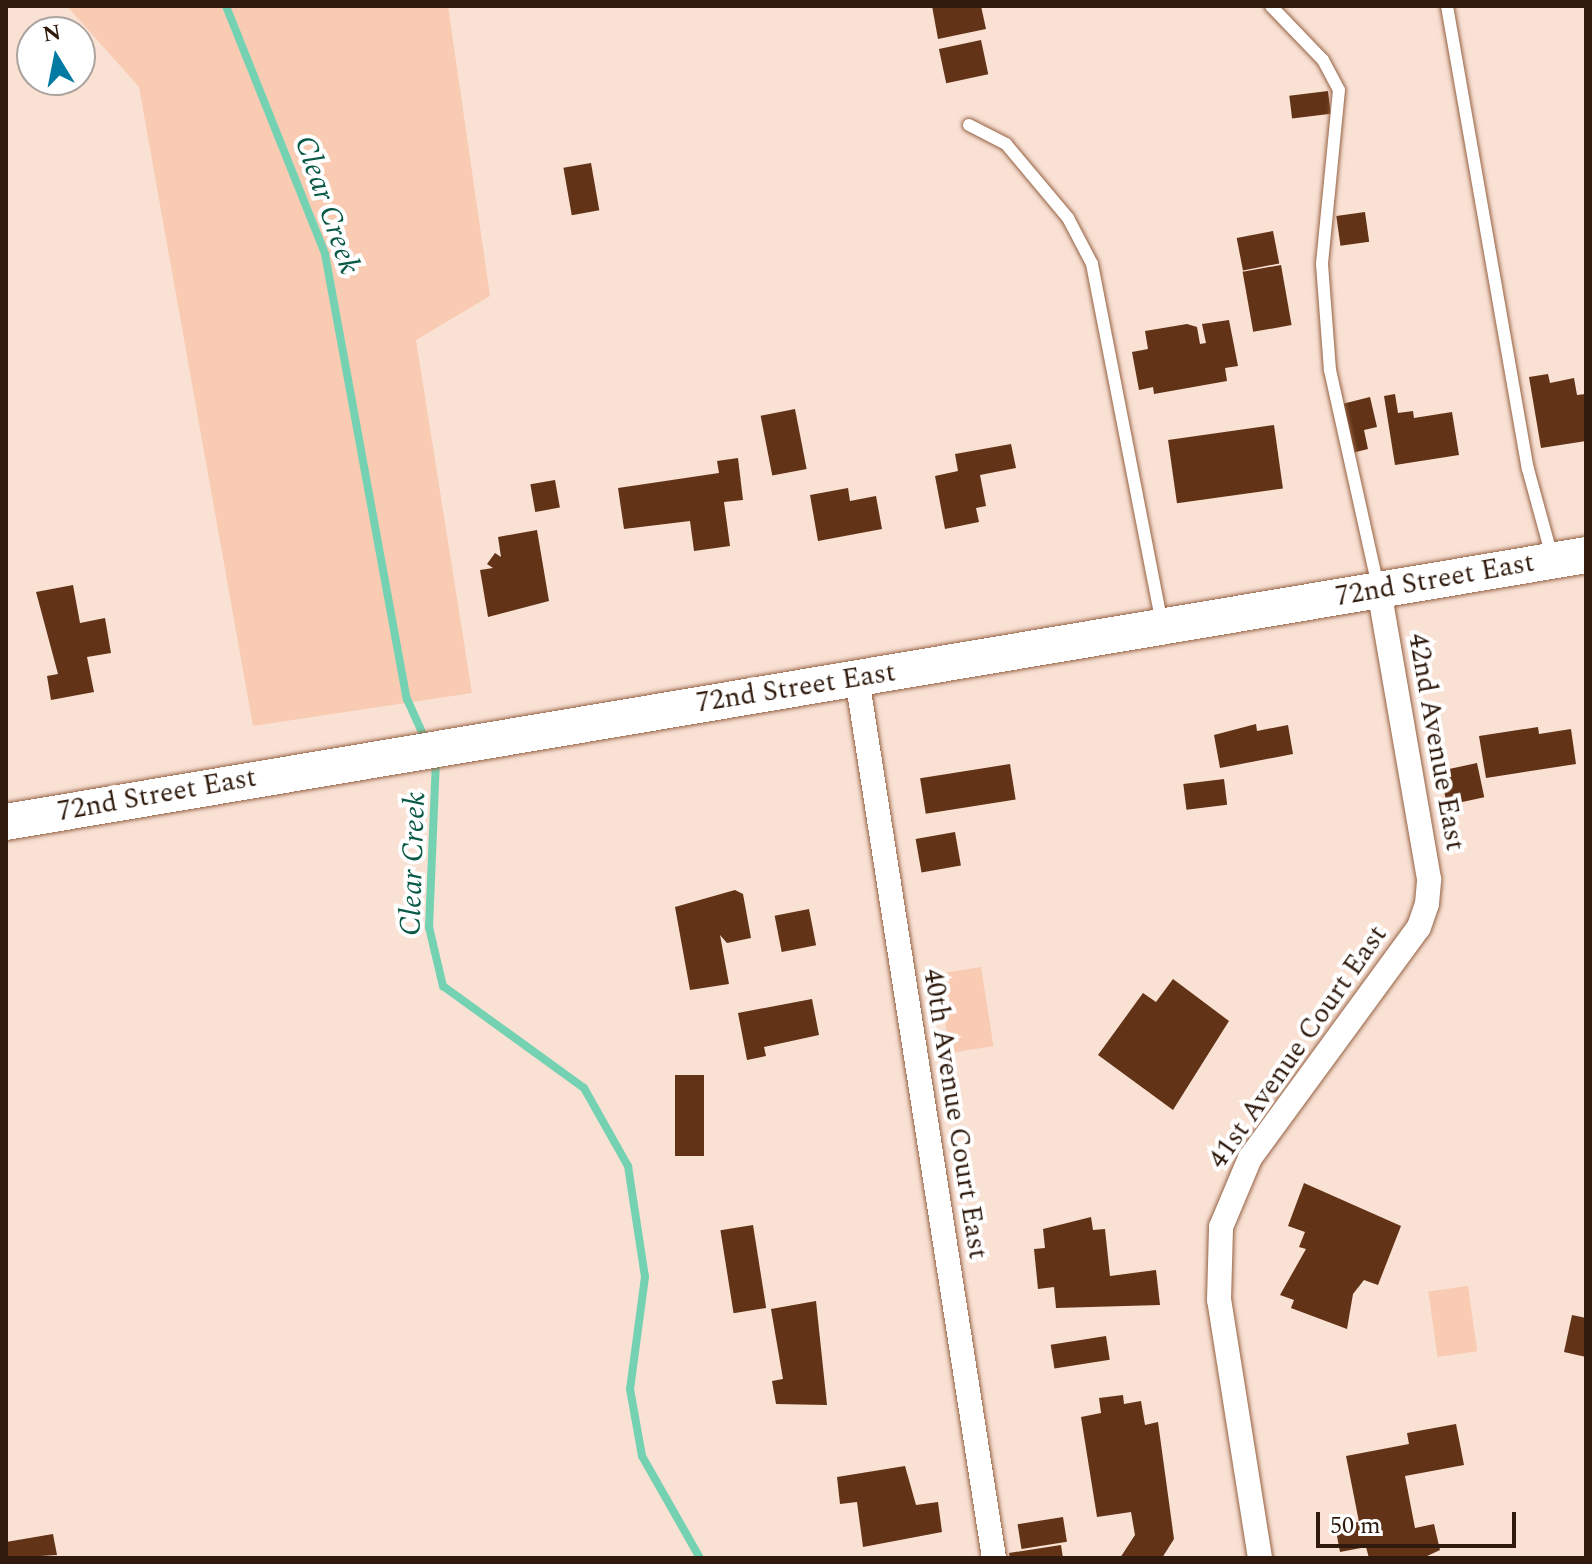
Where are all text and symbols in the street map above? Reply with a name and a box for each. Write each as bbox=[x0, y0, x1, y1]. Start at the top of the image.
north arrow bbox=[16, 16, 96, 96]
text: N bbox=[40, 16, 64, 52]
water label: Clear Creek bbox=[287, 131, 367, 279]
street label: 72nd Street East bbox=[1333, 546, 1537, 614]
street label: 42nd Avenue East bbox=[1400, 631, 1472, 853]
street label: 72nd Street East bbox=[694, 656, 898, 720]
street label: 72nd Street East bbox=[55, 761, 259, 829]
water label: Clear Creek bbox=[392, 791, 434, 937]
street label: 41st Avenue Court East bbox=[1201, 919, 1395, 1175]
street label: 40th Avenue Court East bbox=[915, 966, 995, 1262]
scale bar bbox=[1320, 1496, 1520, 1546]
text: 50 m bbox=[1330, 1508, 1381, 1544]

